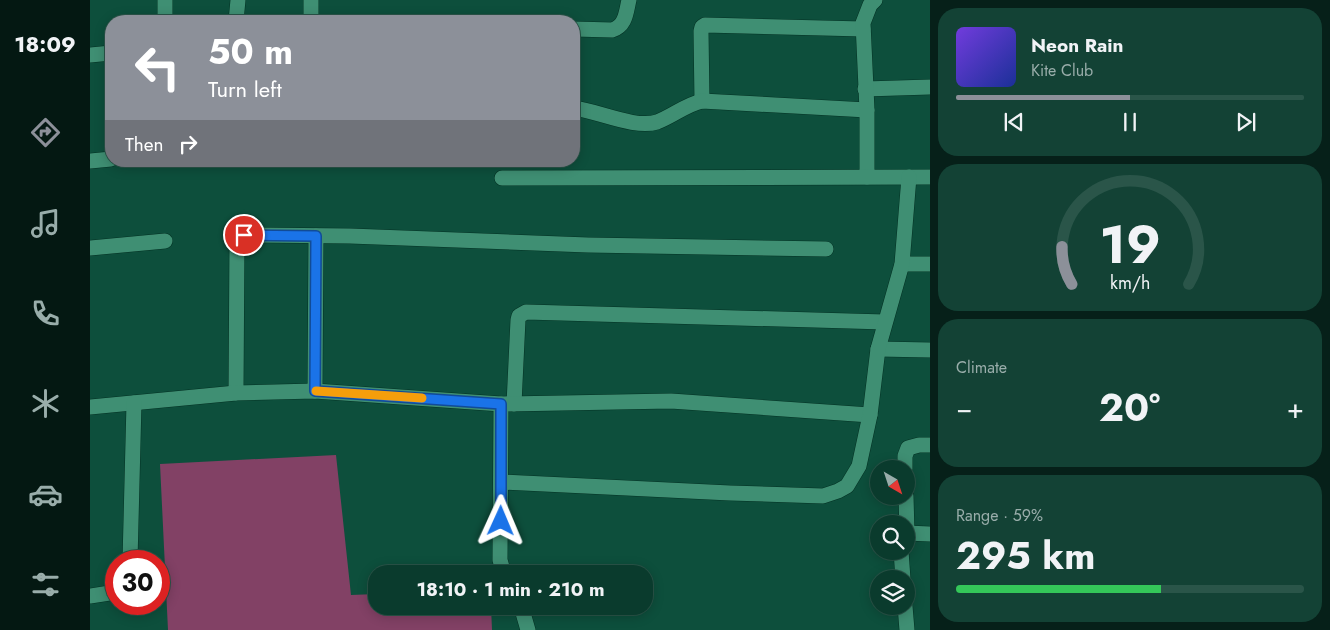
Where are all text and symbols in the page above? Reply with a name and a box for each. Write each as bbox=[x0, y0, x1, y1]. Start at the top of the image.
text: 50 m bbox=[208, 27, 293, 77]
text: 18:09 bbox=[14, 28, 76, 60]
text: Neon Rain bbox=[1031, 32, 1124, 59]
icon: left bbox=[125, 35, 190, 100]
text: Kite Club bbox=[1031, 59, 1093, 82]
text: Turn left bbox=[208, 73, 282, 105]
icon: previous bbox=[1000, 108, 1028, 136]
icon: pause bbox=[1116, 108, 1144, 136]
icon: next bbox=[1232, 108, 1260, 136]
icon: directions bbox=[28, 115, 63, 150]
icon: right bbox=[174, 130, 202, 158]
text: Then bbox=[125, 131, 164, 158]
icon: music bbox=[28, 206, 63, 241]
text: 19 bbox=[1099, 207, 1161, 283]
pin bbox=[223, 214, 265, 256]
icon: arrive bbox=[230, 221, 258, 249]
text: km/h bbox=[1110, 270, 1150, 296]
icon: phone bbox=[28, 296, 63, 331]
text: Climate bbox=[956, 356, 1007, 379]
text: 20° bbox=[1099, 380, 1160, 435]
icon: climate bbox=[28, 386, 63, 421]
text: − bbox=[956, 388, 973, 429]
text: + bbox=[1287, 388, 1304, 429]
north arrow bbox=[870, 460, 915, 505]
map controls bbox=[870, 460, 915, 615]
icon: car bbox=[28, 477, 63, 512]
position arrow bbox=[474, 494, 526, 546]
text: Range · 59% bbox=[956, 504, 1043, 527]
button: search bbox=[870, 515, 915, 560]
text: 295 km bbox=[956, 528, 1095, 583]
speed limit sign: 30 bbox=[105, 550, 170, 615]
icon: filters bbox=[28, 567, 63, 602]
button: layers bbox=[870, 570, 915, 615]
text: 18:10 · 1 min · 210 m bbox=[416, 576, 605, 603]

